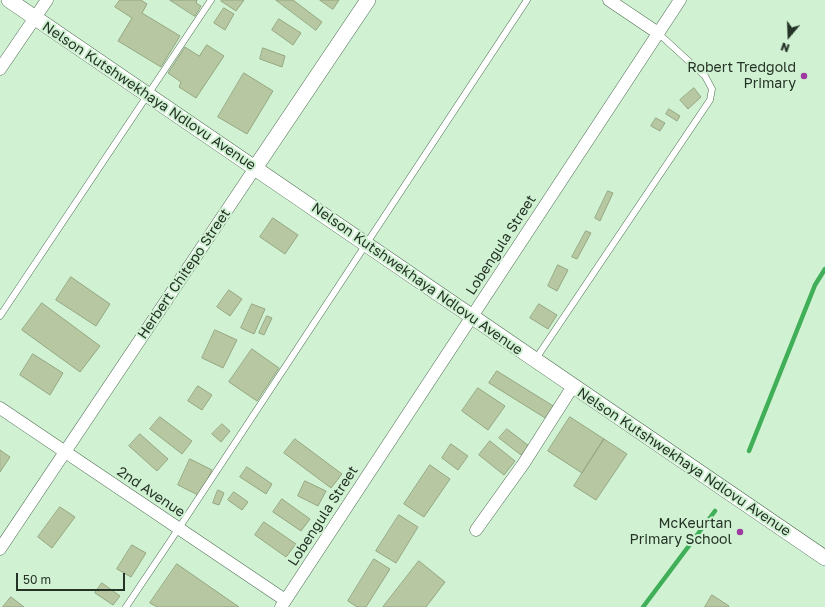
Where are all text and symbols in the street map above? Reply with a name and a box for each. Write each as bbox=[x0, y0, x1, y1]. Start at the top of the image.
north arrow bbox=[769, 16, 809, 56]
street label: Nelson Kutshwekhaya Ndlovu Avenue bbox=[39, 18, 259, 174]
text: N bbox=[779, 40, 791, 55]
place label: Robert Tredgold Primary bbox=[687, 60, 796, 92]
marker: Robert Tredgold Primary bbox=[799, 71, 809, 81]
street label: Lobengula Street bbox=[462, 192, 540, 298]
street label: Nelson Kutshwekhaya Ndlovu Avenue bbox=[308, 199, 526, 359]
street label: Herbert Chitepo Street bbox=[134, 206, 234, 342]
street label: Nelson Kutshwekhaya Ndlovu Avenue bbox=[574, 384, 794, 540]
street label: 2nd Avenue bbox=[114, 463, 188, 521]
street label: Lobengula Street bbox=[284, 463, 362, 569]
place label: McKeurtan Primary School bbox=[630, 516, 732, 548]
marker: McKeurtan Primary School bbox=[735, 527, 745, 537]
scale bar bbox=[18, 565, 127, 591]
text: 50 m bbox=[23, 572, 51, 587]

